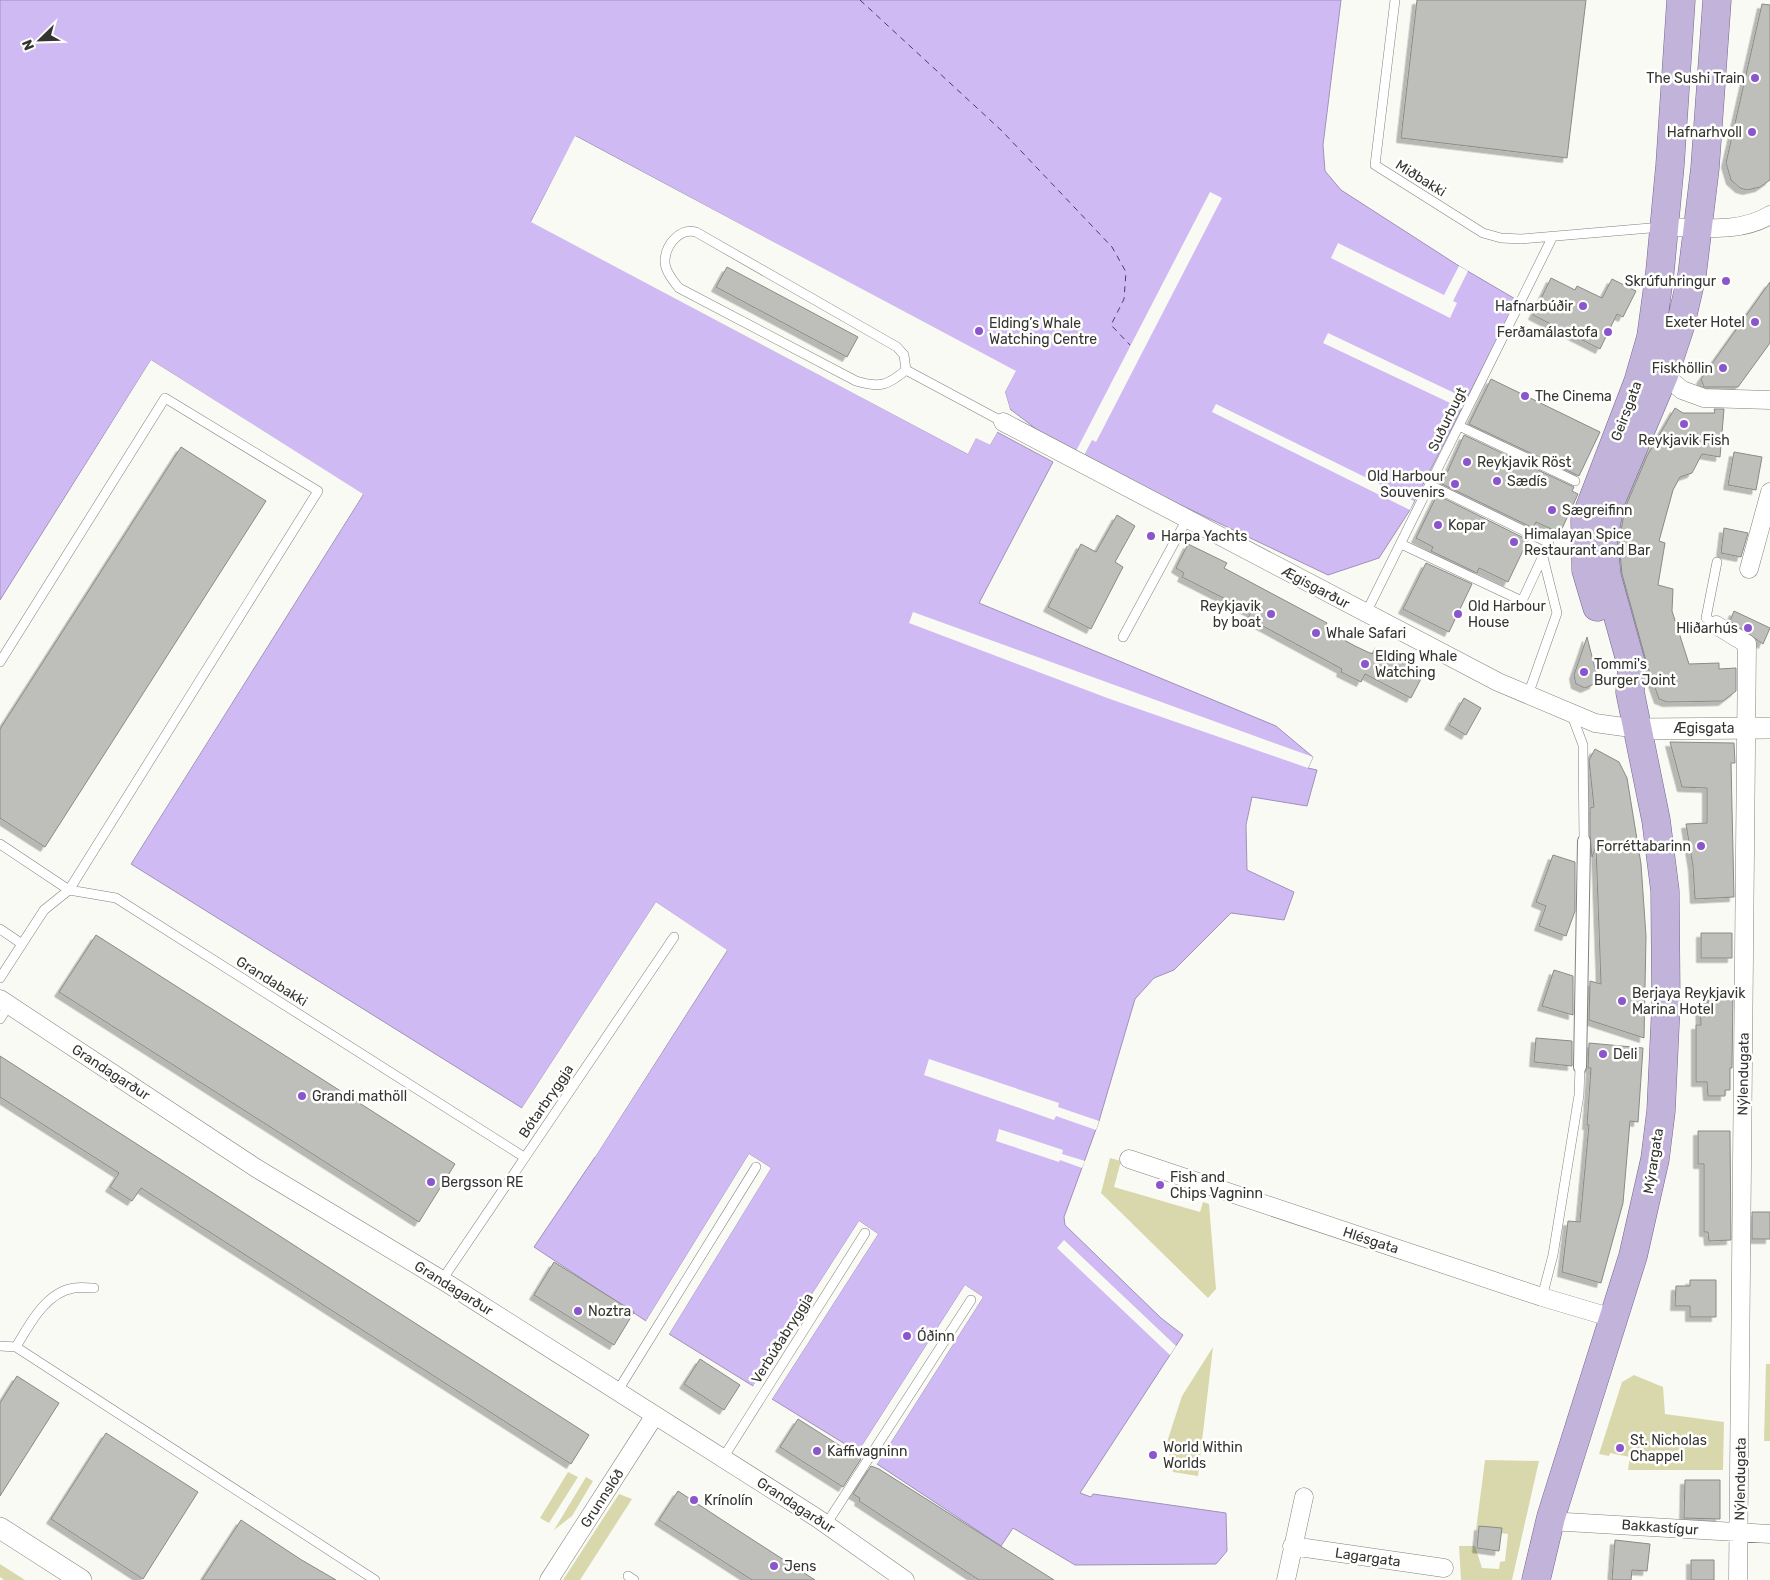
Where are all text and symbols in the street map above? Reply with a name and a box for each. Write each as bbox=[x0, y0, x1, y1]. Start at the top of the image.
north arrow bbox=[15, 15, 65, 65]
text: N bbox=[19, 37, 38, 53]
place label: The Sushi Train bbox=[1646, 70, 1745, 87]
marker: The Sushi Train bbox=[1749, 72, 1761, 84]
place label: Hafnarhvoll bbox=[1667, 124, 1742, 141]
marker: Hafnarhvoll bbox=[1746, 126, 1758, 138]
street label: Miðbakki bbox=[1392, 156, 1449, 201]
place label: Skrúfuhringur bbox=[1625, 273, 1717, 290]
marker: Skrúfuhringur bbox=[1720, 275, 1732, 287]
place label: Hafnarbúðir bbox=[1495, 298, 1574, 315]
marker: Hafnarbúðir bbox=[1577, 300, 1589, 312]
place label: Exeter Hotel bbox=[1665, 314, 1745, 331]
place label: Elding’s Whale Watching Centre bbox=[989, 315, 1097, 348]
marker: Exeter Hotel bbox=[1749, 316, 1761, 328]
place label: Ferðamálastofa bbox=[1497, 324, 1598, 341]
marker: Elding’s Whale Watching Centre bbox=[973, 325, 985, 337]
marker: Ferðamálastofa bbox=[1602, 326, 1614, 338]
place label: Fiskhöllin bbox=[1652, 360, 1713, 377]
marker: Fiskhöllin bbox=[1717, 362, 1729, 374]
street label: Geirsgata bbox=[1607, 379, 1646, 443]
street label: Suðurbugt bbox=[1425, 384, 1471, 454]
place label: The Cinema bbox=[1535, 388, 1612, 405]
marker: The Cinema bbox=[1519, 390, 1531, 402]
marker: Reykjavik Fish bbox=[1678, 418, 1690, 430]
place label: Reykjavik Fish bbox=[1638, 432, 1730, 449]
place label: Reykjavik Röst bbox=[1477, 454, 1572, 471]
marker: Reykjavik Röst bbox=[1461, 456, 1473, 468]
place label: Old Harbour Souvenirs bbox=[1367, 468, 1446, 501]
place label: Sædís bbox=[1507, 473, 1547, 490]
marker: Sædís bbox=[1491, 475, 1503, 487]
marker: Old Harbour Souvenirs bbox=[1449, 478, 1461, 490]
place label: Sægreifinn bbox=[1562, 502, 1633, 519]
marker: Sægreifinn bbox=[1546, 504, 1558, 516]
place label: Kopar bbox=[1448, 517, 1486, 534]
marker: Kopar bbox=[1432, 519, 1444, 531]
place label: Himalayan Spice Restaurant and Bar bbox=[1524, 526, 1651, 559]
place label: Harpa Yachts bbox=[1161, 528, 1247, 545]
marker: Harpa Yachts bbox=[1145, 530, 1157, 542]
marker: Himalayan Spice Restaurant and Bar bbox=[1508, 536, 1520, 548]
street label: Ægisgarður bbox=[1279, 562, 1353, 613]
place label: Reykjavik by boat bbox=[1200, 598, 1262, 631]
place label: Old Harbour House bbox=[1468, 598, 1546, 631]
marker: Reykjavik by boat bbox=[1265, 608, 1277, 620]
marker: Old Harbour House bbox=[1452, 608, 1464, 620]
place label: Hliðarhús bbox=[1676, 620, 1738, 637]
marker: Hliðarhús bbox=[1742, 622, 1754, 634]
place label: Whale Safari bbox=[1326, 625, 1406, 642]
marker: Whale Safari bbox=[1310, 627, 1322, 639]
place label: Elding Whale Watching bbox=[1375, 648, 1458, 681]
place label: Tommi's Burger Joint bbox=[1594, 656, 1676, 689]
marker: Elding Whale Watching bbox=[1359, 658, 1371, 670]
marker: Tommi's Burger Joint bbox=[1578, 666, 1590, 678]
street label: Ægisgata bbox=[1673, 720, 1735, 737]
place label: Forréttabarinn bbox=[1596, 838, 1691, 855]
marker: Forréttabarinn bbox=[1695, 840, 1707, 852]
street label: Grandabakki bbox=[233, 953, 311, 1010]
place label: Berjaya Reykjavik Marina Hotel bbox=[1632, 985, 1746, 1018]
marker: Berjaya Reykjavik Marina Hotel bbox=[1616, 995, 1628, 1007]
street label: Nýlendugata bbox=[1734, 1032, 1753, 1116]
street label: Grandagarður bbox=[68, 1041, 154, 1104]
place label: Deli bbox=[1613, 1046, 1637, 1063]
marker: Deli bbox=[1597, 1048, 1609, 1060]
street label: Bótarbryggja bbox=[516, 1061, 577, 1141]
place label: Grandi mathöll bbox=[312, 1088, 407, 1105]
marker: Grandi mathöll bbox=[296, 1090, 308, 1102]
street label: Mýrargata bbox=[1640, 1127, 1667, 1195]
place label: Fish and Chips Vagninn bbox=[1170, 1169, 1263, 1202]
place label: Bergsson RE bbox=[441, 1174, 524, 1191]
marker: Bergsson RE bbox=[425, 1176, 437, 1188]
marker: Fish and Chips Vagninn bbox=[1154, 1179, 1166, 1191]
street label: Hlésgata bbox=[1341, 1223, 1401, 1257]
street label: Grandagarður bbox=[411, 1257, 497, 1320]
street label: Verbúðabryggja bbox=[748, 1290, 817, 1387]
place label: Noztra bbox=[588, 1303, 631, 1320]
marker: Noztra bbox=[572, 1305, 584, 1317]
place label: Óðinn bbox=[917, 1327, 955, 1345]
marker: Óðinn bbox=[901, 1330, 913, 1342]
place label: St. Nicholas Chappel bbox=[1630, 1432, 1707, 1465]
street label: Nýlendugata bbox=[1731, 1437, 1750, 1521]
place label: World Within Worlds bbox=[1163, 1439, 1243, 1472]
marker: St. Nicholas Chappel bbox=[1614, 1442, 1626, 1454]
place label: Kaffivagninn bbox=[827, 1443, 907, 1460]
marker: Kaffivagninn bbox=[811, 1445, 823, 1457]
marker: World Within Worlds bbox=[1147, 1449, 1159, 1461]
street label: Grunnslóð bbox=[577, 1466, 628, 1531]
street label: Grandagarður bbox=[753, 1474, 839, 1537]
place label: Krínolín bbox=[704, 1492, 753, 1509]
marker: Krínolín bbox=[688, 1494, 700, 1506]
street label: Bakkastígur bbox=[1621, 1516, 1700, 1539]
street label: Lagargata bbox=[1334, 1544, 1402, 1571]
place label: Jens bbox=[784, 1558, 816, 1575]
marker: Jens bbox=[768, 1560, 780, 1572]

